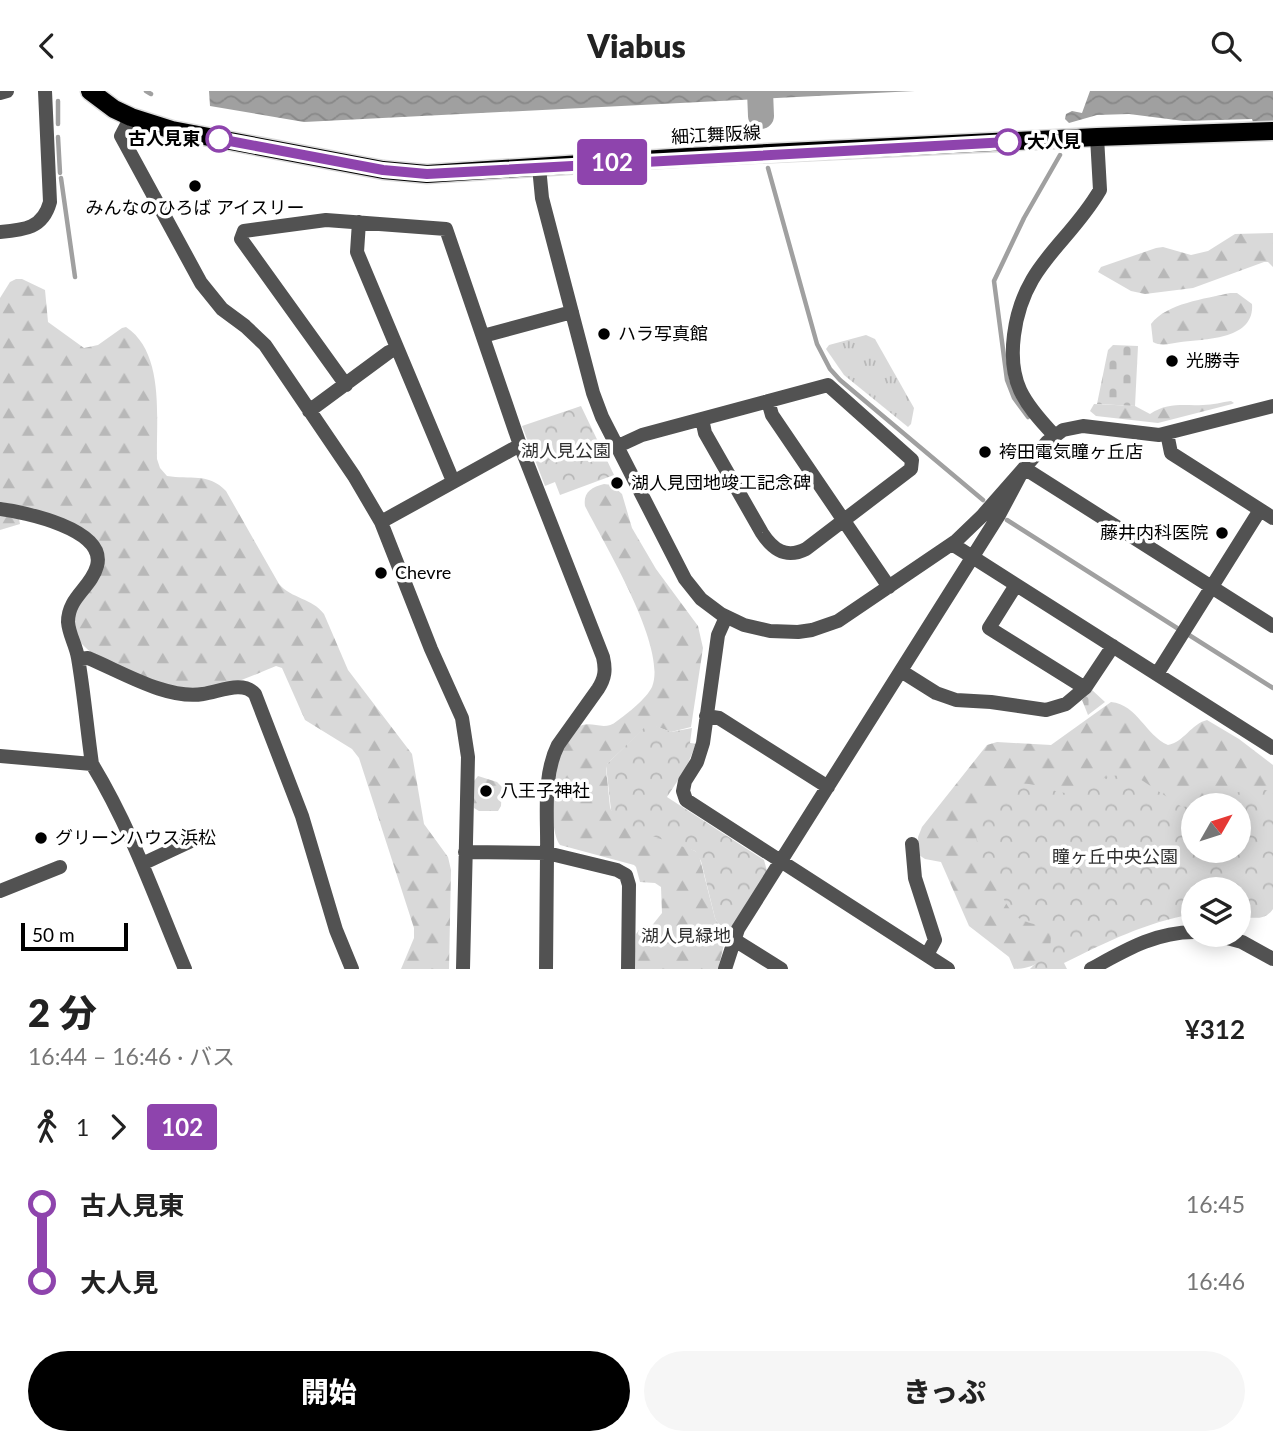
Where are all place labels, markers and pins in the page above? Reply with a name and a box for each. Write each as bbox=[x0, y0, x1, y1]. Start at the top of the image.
marker: 古人見東 bbox=[206, 126, 232, 152]
place label: 古人見東 bbox=[128, 127, 200, 149]
marker: 大人見 bbox=[995, 129, 1021, 155]
place label: 大人見 bbox=[1027, 130, 1081, 152]
marker: みんなのひろば アイスリー bbox=[187, 178, 203, 194]
place label: みんなのひろば アイスリー bbox=[85, 196, 305, 218]
place label: ハラ写真館 bbox=[618, 322, 708, 344]
marker: ハラ写真館 bbox=[596, 326, 612, 342]
place label: 光勝寺 bbox=[1186, 349, 1240, 371]
marker: 光勝寺 bbox=[1164, 353, 1180, 369]
place label: 袴田電気瞳ヶ丘店 bbox=[999, 440, 1143, 462]
marker: 袴田電気瞳ヶ丘店 bbox=[977, 444, 993, 460]
place label: 湖人見団地竣工記念碑 bbox=[631, 471, 811, 493]
marker: 湖人見団地竣工記念碑 bbox=[609, 475, 625, 491]
place label: 藤井内科医院 bbox=[1100, 521, 1208, 543]
marker: 藤井内科医院 bbox=[1214, 525, 1230, 541]
place label: Chevre bbox=[395, 561, 451, 583]
marker: Chevre bbox=[373, 565, 389, 581]
place label: 八王子神社 bbox=[500, 779, 590, 801]
marker: 八王子神社 bbox=[478, 783, 494, 799]
place label: グリーンハウス浜松 bbox=[55, 826, 216, 848]
marker: グリーンハウス浜松 bbox=[33, 830, 49, 846]

